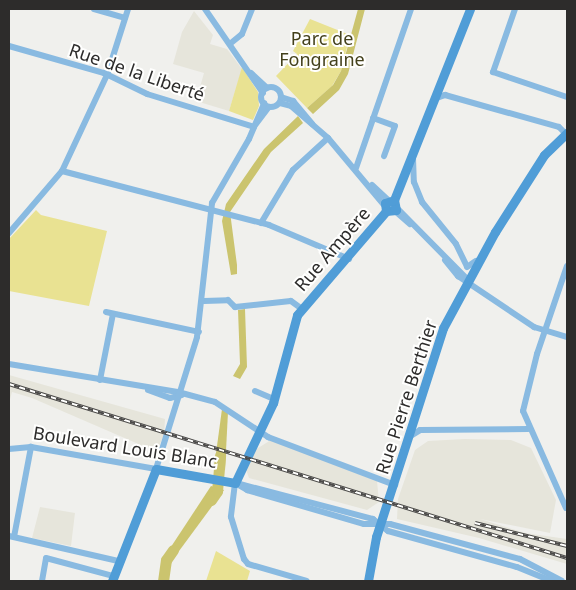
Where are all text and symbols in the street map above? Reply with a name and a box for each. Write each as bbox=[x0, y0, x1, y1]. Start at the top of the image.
park label: Parc de Fongraine bbox=[279, 28, 365, 70]
street label: Rue de la Liberté bbox=[66, 39, 208, 105]
street label: Rue Ampère bbox=[290, 203, 374, 295]
street label: Rue Pierre Berthier bbox=[371, 317, 441, 477]
street label: Boulevard Louis Blanc bbox=[32, 422, 218, 472]

